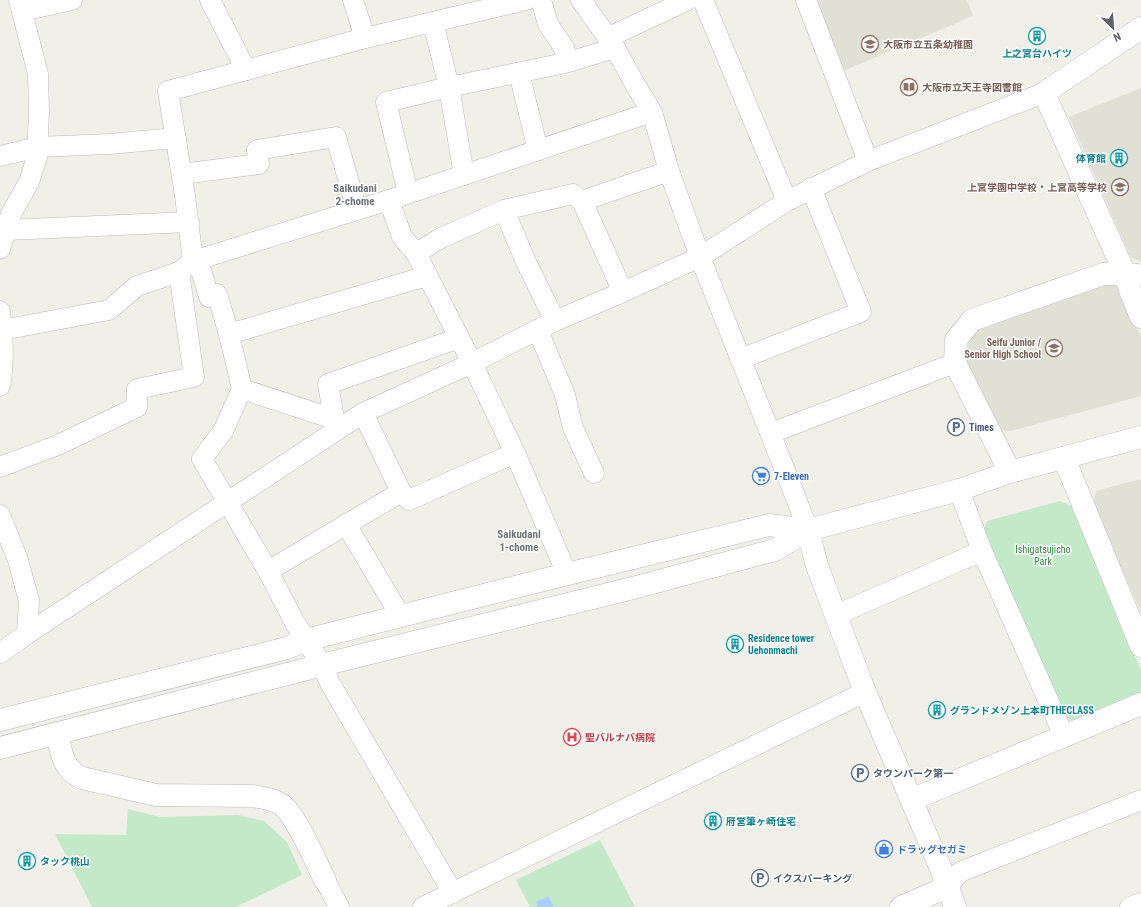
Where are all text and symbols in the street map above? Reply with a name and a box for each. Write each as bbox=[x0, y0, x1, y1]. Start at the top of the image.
north arrow bbox=[1093, 8, 1133, 48]
building icon: 上之宮台ハイツ bbox=[1027, 26, 1047, 46]
text: N bbox=[1111, 29, 1123, 44]
school or university icon: 大阪市立五条幼稚園 bbox=[860, 34, 880, 54]
place label: 大阪市立五条幼稚園 bbox=[883, 39, 973, 50]
place label: 上之宮台ハイツ bbox=[1002, 48, 1072, 59]
library icon: 大阪市立天王寺図書館 bbox=[899, 77, 919, 97]
place label: 大阪市立天王寺図書館 bbox=[922, 82, 1022, 93]
building icon: 体育館 bbox=[1109, 148, 1129, 168]
place label: 体育館 bbox=[1075, 153, 1106, 164]
school or university icon: 上宮学園中学校・上宮高等学校 bbox=[1110, 177, 1130, 197]
district label: Saikudani 2-chome bbox=[333, 182, 377, 208]
place label: 上宮学園中学校・上宮高等学校 bbox=[967, 182, 1107, 193]
place label: Seifu Junior / Senior High School bbox=[964, 337, 1042, 360]
school or university icon: Seifu Junior / Senior High School bbox=[1044, 338, 1064, 358]
parking icon: Times bbox=[946, 417, 966, 437]
place label: Times bbox=[969, 422, 994, 433]
supermarket icon: 7-Eleven bbox=[751, 466, 771, 486]
place label: 7-Eleven bbox=[774, 471, 809, 482]
district label: Saikudani 1-chome bbox=[497, 528, 541, 554]
park label: Ishigatsujicho Park bbox=[1015, 544, 1071, 567]
place label: Residence tower Uehonmachi bbox=[748, 633, 815, 656]
building icon: Residence tower Uehonmachi bbox=[725, 634, 745, 654]
building icon: グランドメゾン上本町THECLASS bbox=[927, 700, 947, 720]
place label: グランドメゾン上本町THECLASS bbox=[950, 705, 1094, 716]
hospital icon: 聖バルナバ病院 bbox=[562, 727, 582, 747]
place label: 聖バルナバ病院 bbox=[585, 732, 655, 743]
parking icon: タウンパーク第一 bbox=[850, 763, 870, 783]
place label: タウンパーク第一 bbox=[873, 768, 953, 779]
building icon: 府営筆ヶ崎住宅 bbox=[703, 811, 723, 831]
place label: 府営筆ヶ崎住宅 bbox=[726, 816, 796, 827]
shop icon: ドラッグセガミ bbox=[874, 839, 894, 859]
place label: ドラッグセガミ bbox=[897, 844, 967, 855]
building icon: タック桃山 bbox=[17, 851, 37, 871]
place label: タック桃山 bbox=[40, 856, 90, 867]
parking icon: イクスパーキング bbox=[750, 868, 770, 888]
place label: イクスパーキング bbox=[773, 873, 852, 884]

